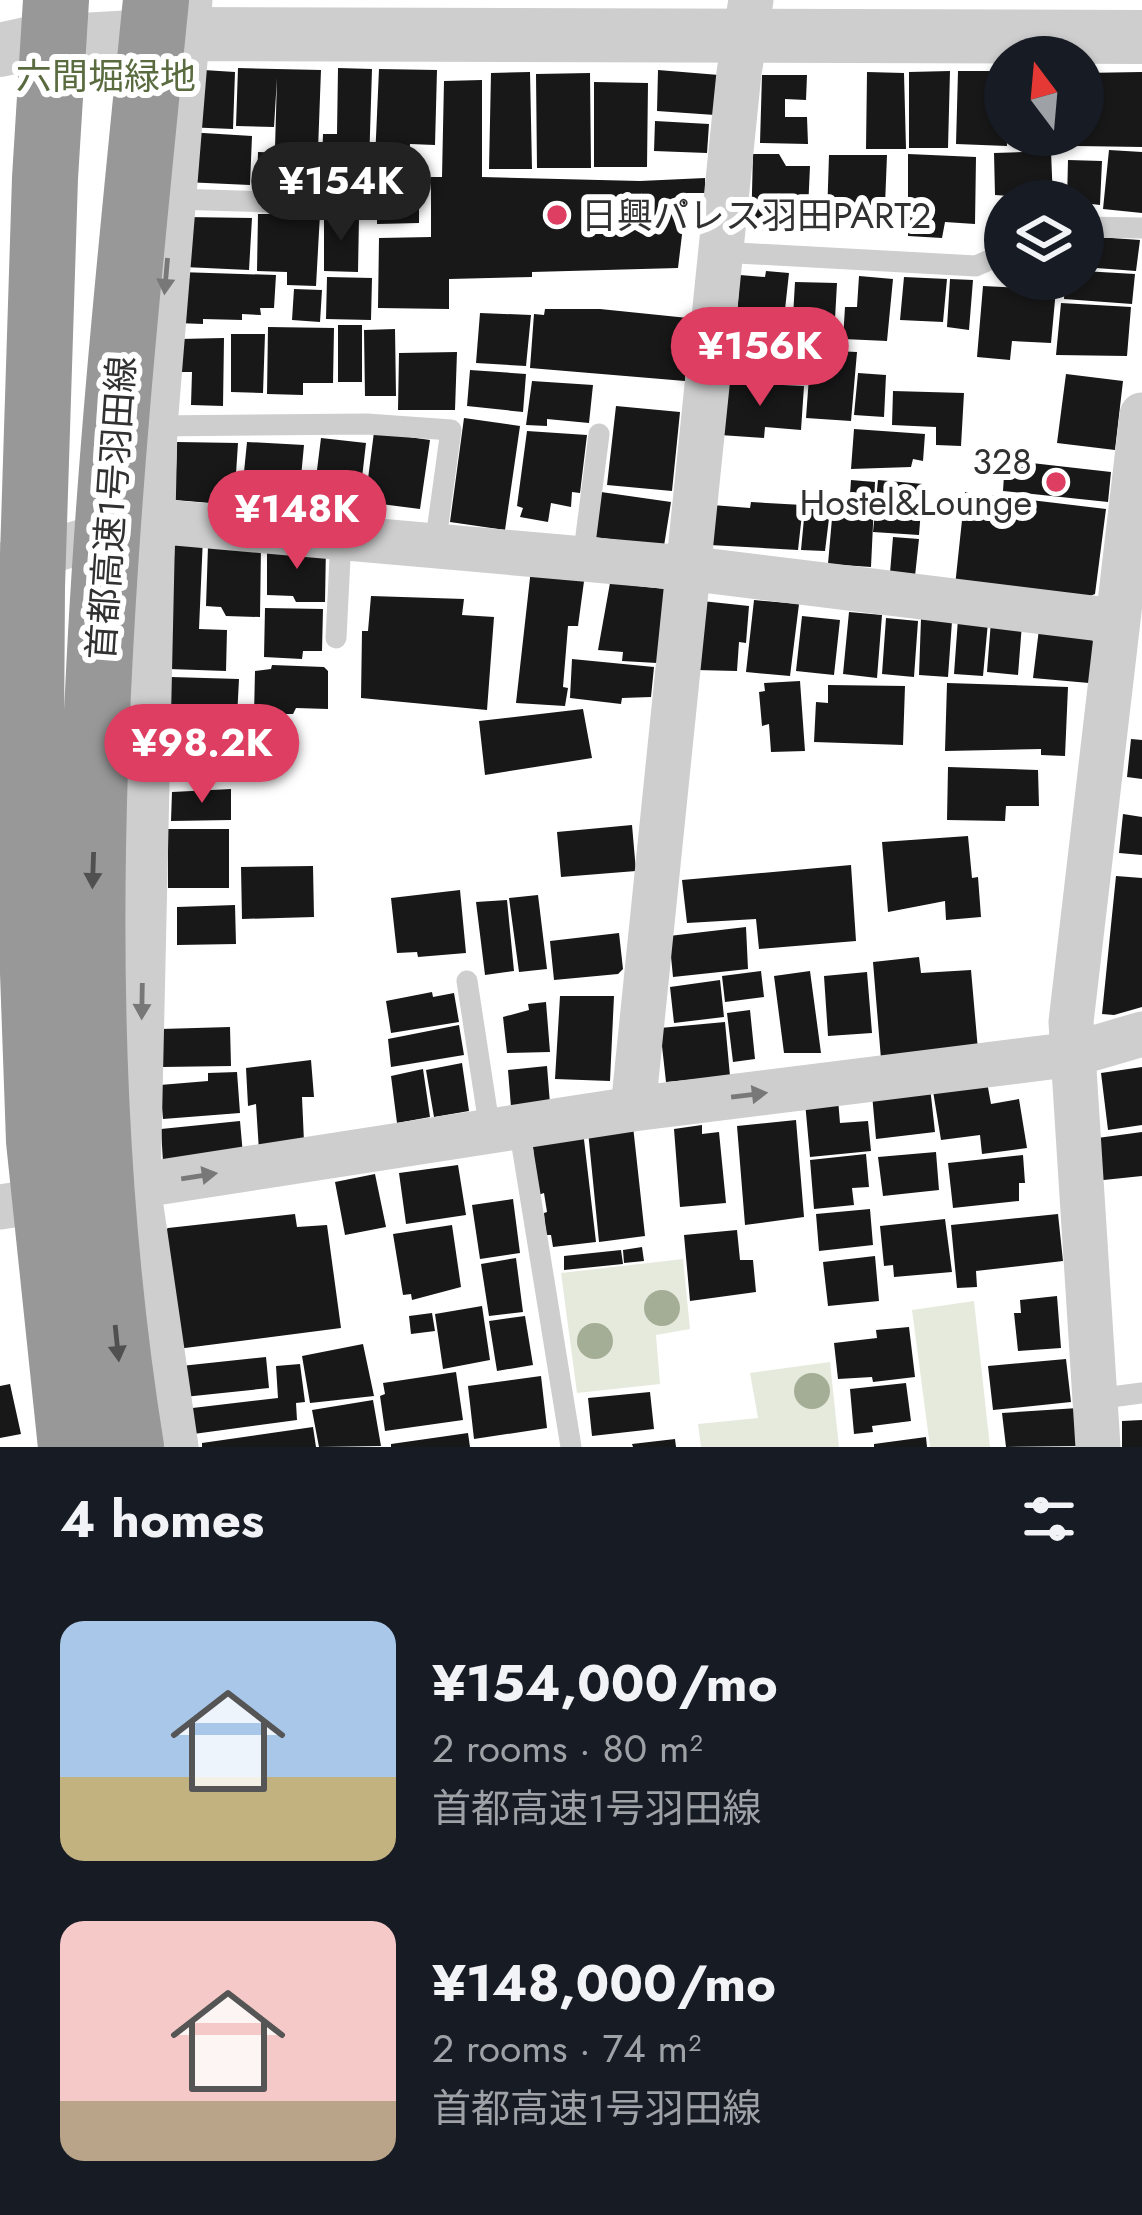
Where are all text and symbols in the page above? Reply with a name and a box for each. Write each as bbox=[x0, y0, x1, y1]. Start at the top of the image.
north arrow bbox=[984, 36, 1104, 156]
map controls bbox=[984, 36, 1104, 300]
park label: 六間堀緑地 bbox=[16, 50, 196, 102]
pin: ¥154K bbox=[257, 142, 425, 244]
text: ¥154K bbox=[278, 152, 404, 209]
button: layers bbox=[984, 180, 1104, 300]
place label: 日興パレス羽田PART2 bbox=[581, 189, 931, 241]
marker: 日興パレス羽田PART2 bbox=[544, 202, 570, 228]
one-way arrow bbox=[157, 258, 176, 295]
pin: ¥156K bbox=[676, 307, 844, 409]
text: ¥156K bbox=[698, 317, 822, 374]
street label: 首都高速1号羽田線 bbox=[74, 354, 148, 662]
place label: 328 Hostel&Lounge bbox=[800, 435, 1032, 528]
marker: 328 Hostel&Lounge bbox=[1043, 469, 1069, 495]
pin: ¥148K bbox=[213, 470, 381, 572]
text: ¥148K bbox=[235, 480, 359, 537]
pin: ¥98.2K bbox=[104, 704, 300, 806]
text: ¥98.2K bbox=[131, 714, 273, 771]
one-way arrow bbox=[84, 852, 103, 890]
one-way arrow bbox=[133, 983, 152, 1021]
one-way arrow bbox=[731, 1085, 769, 1104]
one-way arrow bbox=[180, 1167, 218, 1185]
one-way arrow bbox=[108, 1325, 127, 1362]
text: 4 homes bbox=[60, 1482, 264, 1556]
icon: filters bbox=[1016, 1486, 1082, 1552]
text: ¥154,000/mo bbox=[432, 1646, 778, 1720]
icon: home bbox=[156, 1669, 300, 1813]
text: 2 rooms · 80 m² bbox=[432, 1720, 703, 1777]
text: 首都高速1号羽田線 bbox=[432, 1780, 762, 1837]
text: ¥148,000/mo bbox=[432, 1946, 776, 2020]
icon: home bbox=[156, 1969, 300, 2113]
text: 2 rooms · 74 m² bbox=[432, 2020, 701, 2077]
text: 首都高速1号羽田線 bbox=[432, 2080, 762, 2137]

